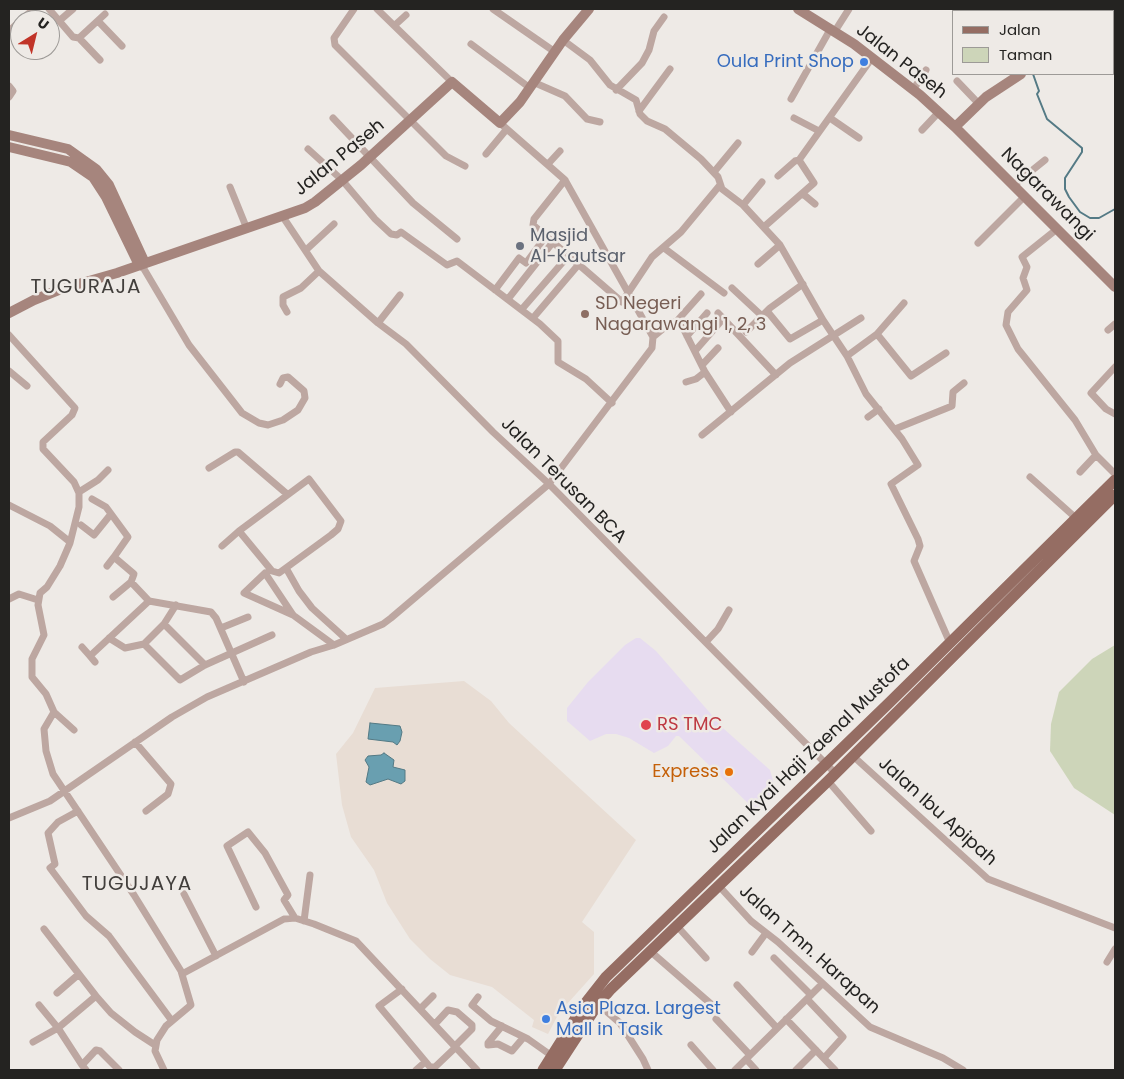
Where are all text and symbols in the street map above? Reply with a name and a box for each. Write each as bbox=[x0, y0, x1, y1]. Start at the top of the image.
north arrow bbox=[10, 10, 60, 60]
legend bbox=[952, 10, 1114, 75]
text: U bbox=[33, 13, 53, 35]
text: Jalan bbox=[999, 19, 1041, 40]
street label: Jalan Paseh bbox=[851, 20, 951, 104]
text: Taman bbox=[999, 44, 1052, 65]
place label: Oula Print Shop bbox=[717, 51, 854, 73]
marker: Oula Print Shop bbox=[858, 56, 870, 68]
street label: Jalan Paseh bbox=[291, 115, 389, 201]
street label: Nagarawangi bbox=[996, 144, 1098, 246]
place label: Masjid Al-Kautsar bbox=[530, 225, 626, 268]
marker: Masjid Al-Kautsar bbox=[514, 240, 526, 252]
district label: TUGURAJA bbox=[29, 276, 143, 300]
place label: SD Negeri Nagarawangi 1, 2, 3 bbox=[595, 293, 766, 336]
marker: SD Negeri Nagarawangi 1, 2, 3 bbox=[579, 308, 591, 320]
street label: Jalan Terusan BCA bbox=[496, 414, 630, 548]
street label: Jalan Kyai Haji Zaenal Mustofa bbox=[703, 653, 915, 859]
place label: RS TMC bbox=[657, 714, 722, 736]
marker: RS TMC bbox=[639, 718, 653, 732]
street label: Jalan Ibu Apipah bbox=[873, 753, 1001, 871]
place label: Express bbox=[652, 761, 719, 783]
marker: Express bbox=[723, 766, 735, 778]
district label: TUGUJAYA bbox=[81, 873, 193, 897]
street label: Jalan Tmn. Harapan bbox=[734, 881, 884, 1019]
place label: Asia Plaza. Largest Mall in Tasik bbox=[556, 998, 721, 1040]
marker: Asia Plaza. Largest Mall in Tasik bbox=[540, 1013, 552, 1025]

